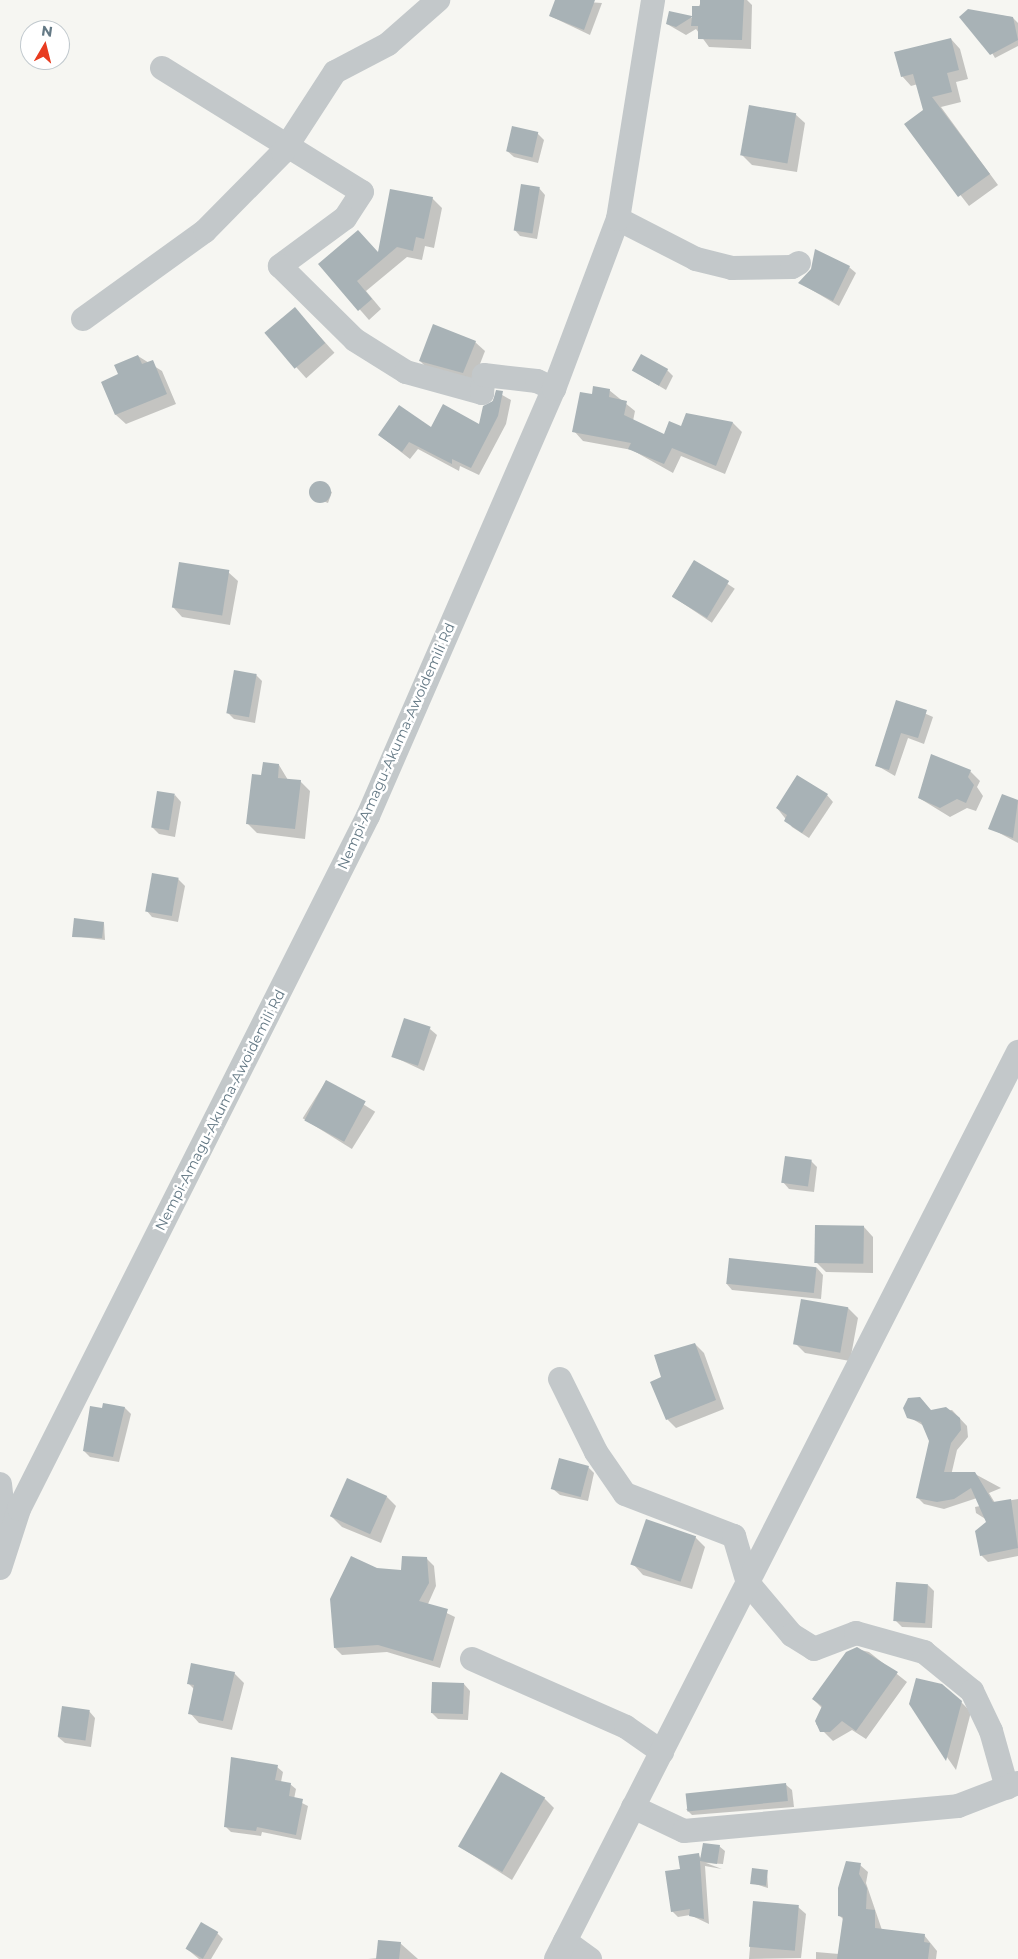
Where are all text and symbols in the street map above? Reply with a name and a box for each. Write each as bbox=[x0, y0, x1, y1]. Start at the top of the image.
north arrow bbox=[20, 20, 70, 70]
text: N bbox=[40, 21, 54, 41]
street label: Nempi-Amagu-Akuma-Awoidemili Rd bbox=[334, 620, 458, 872]
street label: Nempi-Amagu-Akuma-Awoidemili Rd bbox=[152, 987, 288, 1233]

